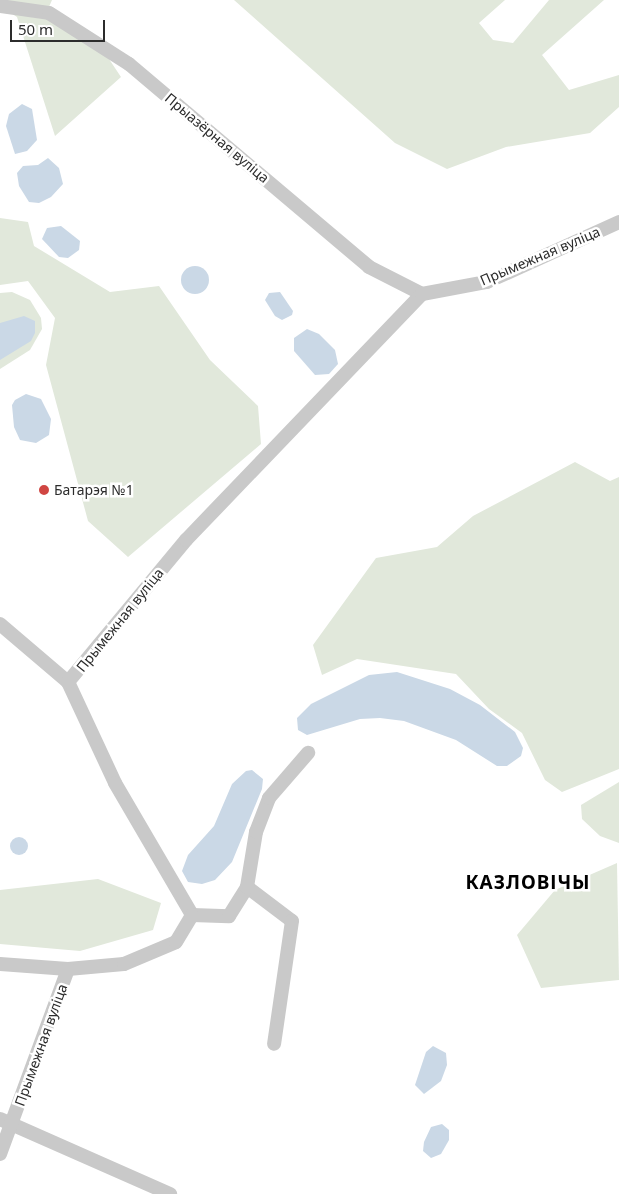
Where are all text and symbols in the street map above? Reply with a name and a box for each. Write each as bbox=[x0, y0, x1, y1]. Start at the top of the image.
scale bar bbox=[12, 10, 108, 42]
text: 50 m bbox=[18, 19, 53, 39]
street label: Прыазёрная вуліца bbox=[162, 90, 272, 186]
street label: Прымежная вуліца bbox=[477, 223, 603, 289]
place label: Батарэя №1 bbox=[54, 482, 134, 498]
marker: Батарэя №1 bbox=[38, 484, 50, 496]
street label: Прымежная вуліца bbox=[73, 565, 167, 675]
district label: КАЗЛОВІЧЫ bbox=[464, 872, 592, 894]
street label: Прымежная вуліца bbox=[11, 982, 71, 1108]

